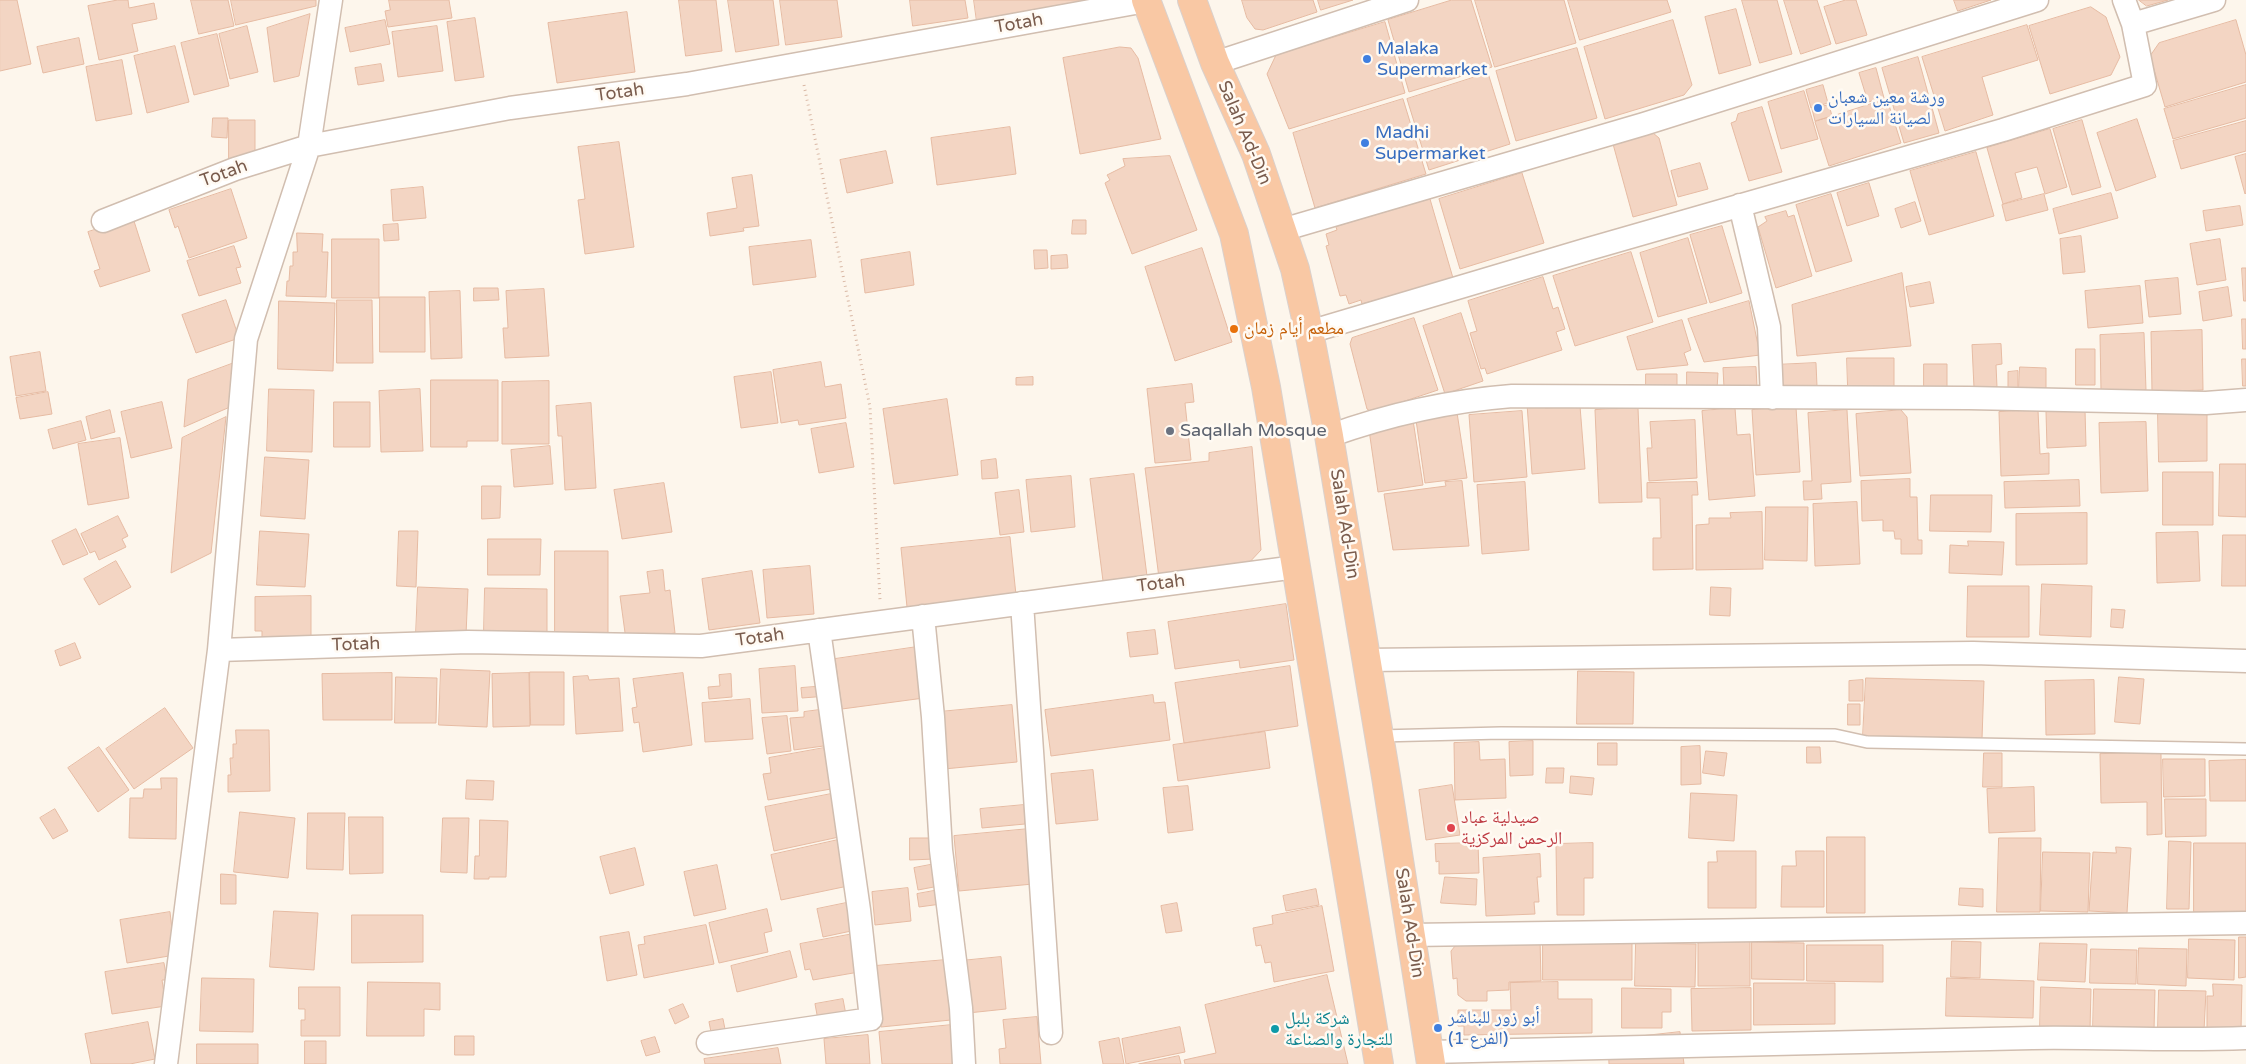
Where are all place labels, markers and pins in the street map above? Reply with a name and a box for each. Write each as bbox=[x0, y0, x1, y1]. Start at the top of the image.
place label: Malaka Supermarket bbox=[1377, 38, 1488, 80]
marker: Malaka Supermarket bbox=[1361, 53, 1373, 65]
place label: ورشة معين شعبان لصيانة السيارات bbox=[1828, 87, 1945, 130]
marker: ورشة معين شعبان لصيانة السيارات bbox=[1812, 102, 1824, 114]
place label: Madhi Supermarket bbox=[1375, 122, 1486, 164]
marker: Madhi Supermarket bbox=[1359, 137, 1371, 149]
place label: مطعم أيام زمان bbox=[1244, 318, 1344, 340]
marker: مطعم أيام زمان bbox=[1228, 323, 1240, 335]
place label: Saqallah Mosque bbox=[1180, 420, 1327, 442]
marker: Saqallah Mosque bbox=[1164, 425, 1176, 437]
place label: صيدلية عباد الرحمن المركزية bbox=[1461, 807, 1562, 850]
marker: صيدلية عباد الرحمن المركزية bbox=[1445, 822, 1457, 834]
place label: أبو زور للبناشر (الفرع 1) bbox=[1448, 1007, 1540, 1050]
place label: شركة بلبل للتجارة والصناعة bbox=[1285, 1008, 1393, 1050]
marker: أبو زور للبناشر (الفرع 1) bbox=[1432, 1022, 1444, 1034]
marker: شركة بلبل للتجارة والصناعة bbox=[1269, 1023, 1281, 1035]

